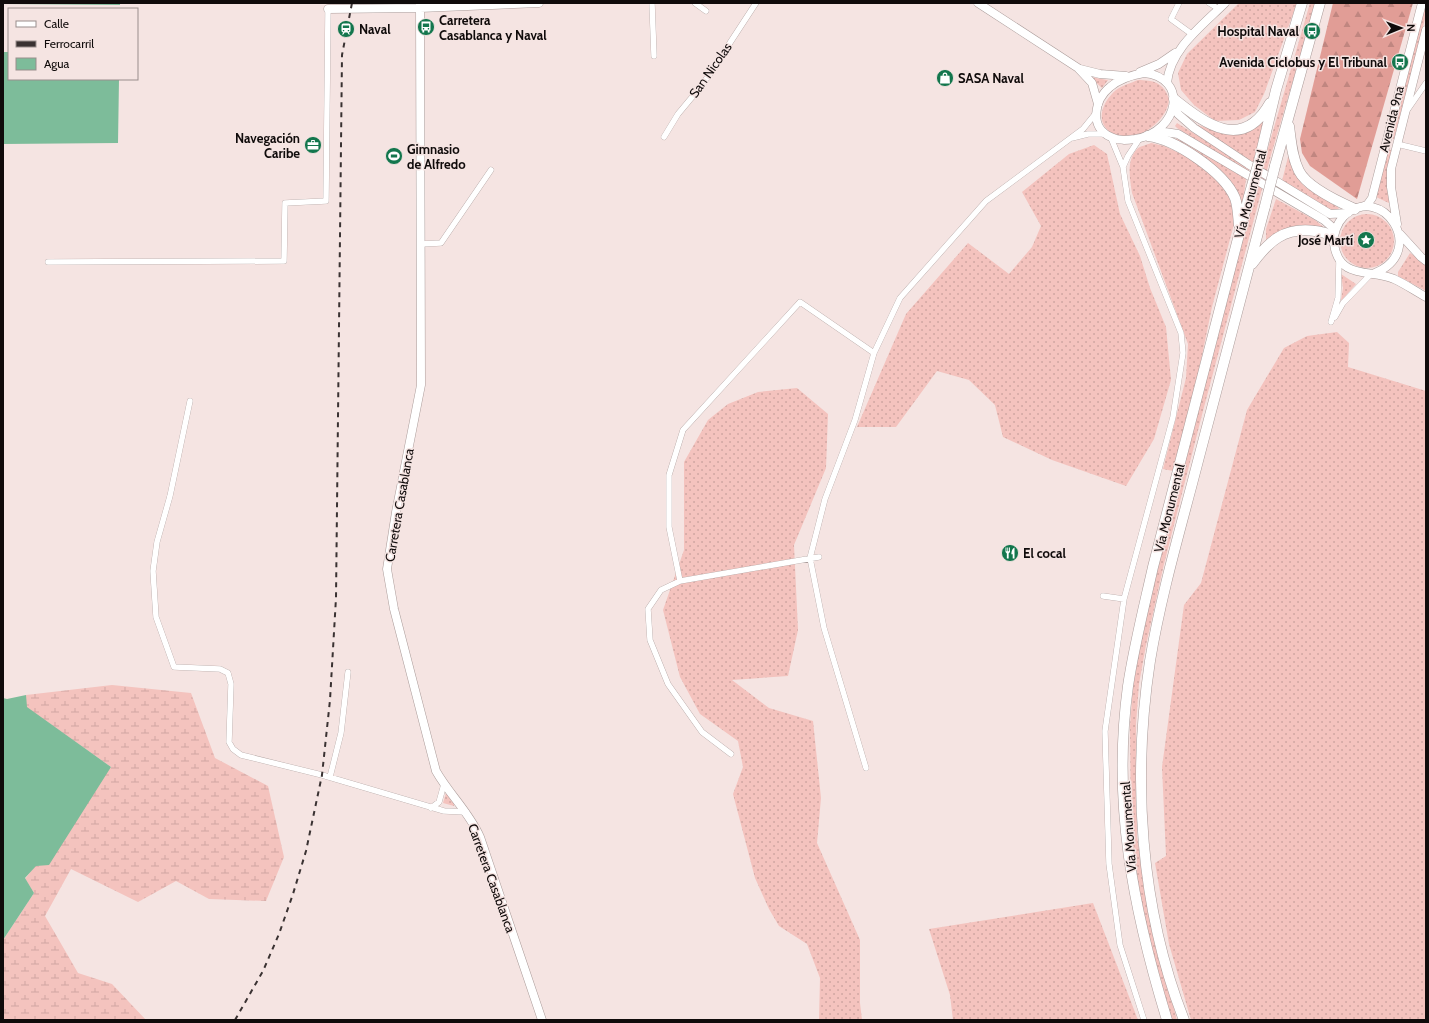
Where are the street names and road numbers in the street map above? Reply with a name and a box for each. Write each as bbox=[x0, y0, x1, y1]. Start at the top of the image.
street label: San Nicolas bbox=[685, 39, 735, 101]
street label: Avenida 9na bbox=[1375, 83, 1407, 154]
street label: Vía Monumental bbox=[1231, 148, 1269, 240]
street label: Carretera Casablanca bbox=[381, 446, 417, 563]
street label: Vía Monumental bbox=[1150, 462, 1188, 554]
street label: Vía Monumental bbox=[1117, 781, 1139, 873]
street label: Carretera Casablanca bbox=[465, 821, 519, 935]

